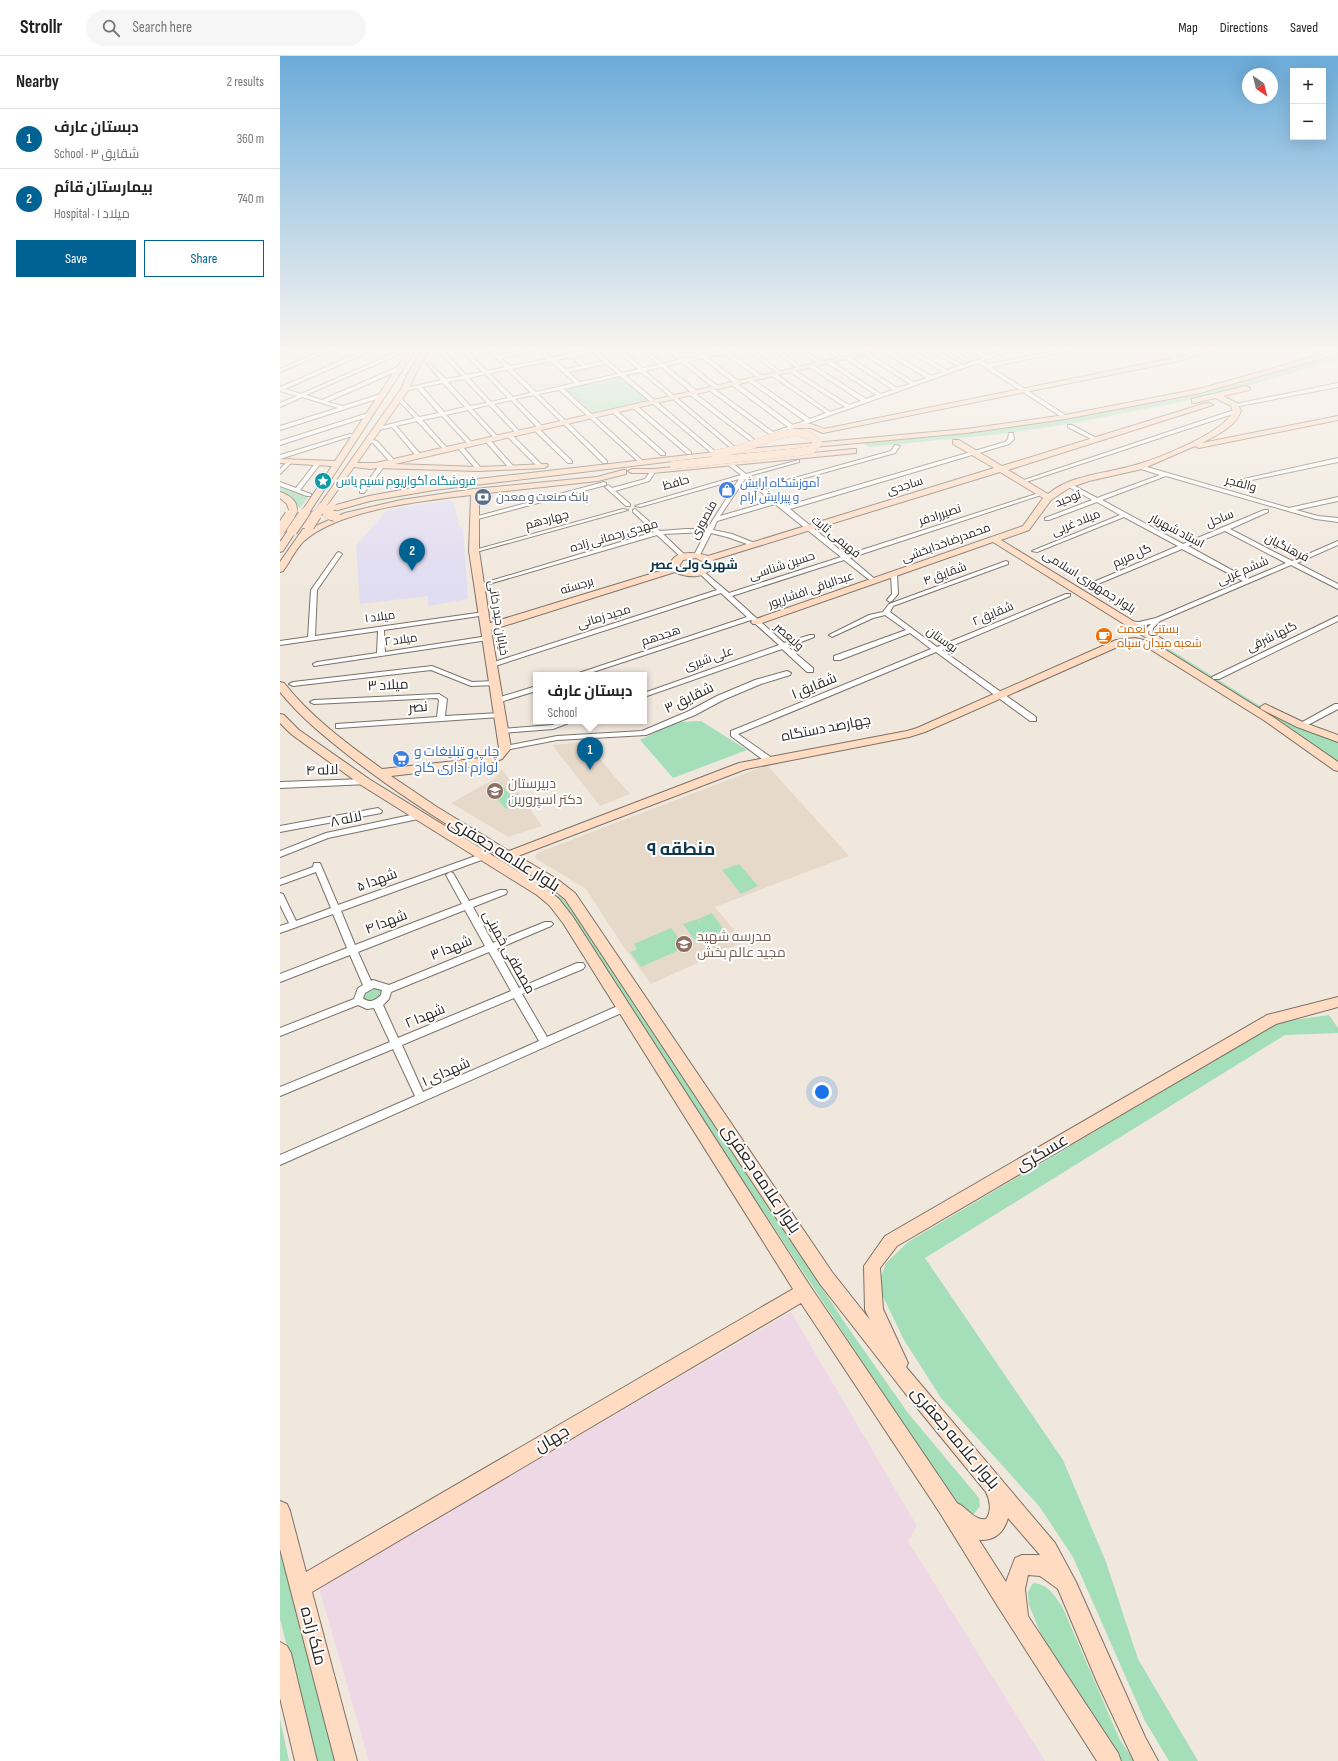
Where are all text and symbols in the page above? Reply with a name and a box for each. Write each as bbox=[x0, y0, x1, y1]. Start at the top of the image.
search box bbox=[86, 10, 366, 46]
text: Strollr bbox=[20, 16, 62, 39]
icon: search bbox=[100, 17, 122, 39]
text: Search here bbox=[132, 18, 192, 37]
text: Map bbox=[1178, 19, 1198, 36]
text: Directions bbox=[1220, 19, 1268, 36]
text: Saved bbox=[1290, 19, 1318, 36]
north arrow bbox=[1242, 68, 1278, 104]
map controls bbox=[1290, 68, 1326, 140]
button: + bbox=[1290, 68, 1326, 104]
text: Nearby bbox=[16, 72, 59, 92]
text: 2 results bbox=[227, 74, 264, 90]
button: − bbox=[1290, 104, 1326, 140]
text: دبستان عارف bbox=[54, 118, 139, 137]
text: 1 bbox=[26, 131, 32, 147]
text: 360 m bbox=[237, 131, 264, 147]
text: School · شقایق ۳ bbox=[54, 146, 139, 162]
text: بیمارستان قائم bbox=[54, 178, 153, 197]
text: 2 bbox=[26, 191, 32, 207]
text: 740 m bbox=[238, 191, 264, 207]
text: Hospital · میلاد ۱ bbox=[54, 206, 130, 222]
button: Save bbox=[16, 240, 136, 277]
button: Share bbox=[144, 240, 264, 277]
place icon: فروشگاه آکواریوم نسیم یاس bbox=[313, 471, 333, 491]
street label: حافظ bbox=[661, 472, 691, 494]
street label: والفجر bbox=[1223, 472, 1258, 495]
street label: ساجدی bbox=[885, 473, 925, 499]
place label: فروشگاه آکواریوم نسیم یاس bbox=[336, 474, 476, 489]
place label: آموزشگاه آرایش و پیرایش آرام bbox=[740, 476, 820, 506]
shop icon: آموزشگاه آرایش و پیرایش آرام bbox=[717, 480, 737, 500]
bank icon: بانک صنعت و معدن bbox=[473, 487, 493, 507]
street label: توحید bbox=[1053, 487, 1084, 511]
place label: بانک صنعت و معدن bbox=[496, 490, 589, 505]
street label: منصوری bbox=[687, 498, 721, 542]
street label: نصیررادفر bbox=[916, 501, 963, 529]
street label: میلاد غربی bbox=[1049, 506, 1103, 540]
street label: چهاردهم bbox=[524, 507, 571, 534]
street label: ساحل bbox=[1204, 507, 1236, 531]
street label: استاد شهریار bbox=[1146, 510, 1207, 552]
street label: فهیمی ثابت bbox=[808, 513, 864, 561]
street label: مهدی رحمانی زاده bbox=[568, 516, 660, 556]
street label: محمدرضاخدابخشی bbox=[899, 520, 993, 566]
street label: فرهنگیان bbox=[1262, 531, 1312, 565]
pin: 2 bbox=[399, 538, 425, 571]
street label: گل مریم bbox=[1110, 541, 1154, 571]
street label: بلوار جمهوری اسلامی bbox=[1040, 547, 1138, 617]
street label: حسین شناسی bbox=[747, 548, 817, 584]
street label: ششم غربی bbox=[1215, 553, 1271, 589]
district label: شهرک ولی عصر bbox=[649, 557, 738, 573]
street label: شقایق ۴ bbox=[921, 559, 969, 589]
street label: عبدالباقی افشارپور bbox=[765, 568, 856, 613]
street label: برجسته bbox=[558, 574, 596, 598]
street label: خیابان حیدر خانی bbox=[485, 579, 511, 657]
street label: شقایق ۲ bbox=[970, 599, 1016, 629]
street label: مجید زمانی bbox=[576, 602, 632, 632]
street label: میلاد ۱ bbox=[364, 607, 396, 627]
street label: گلها شرقی bbox=[1244, 618, 1300, 656]
street label: ولیعصر bbox=[770, 619, 807, 654]
place label: بستنی نعمت شعبه میدان سپاه bbox=[1117, 622, 1202, 651]
street label: هجدهم bbox=[639, 623, 683, 649]
street label: بوستان bbox=[923, 624, 961, 656]
cafe icon: بستنی نعمت شعبه میدان سپاه bbox=[1094, 626, 1114, 646]
street label: میلاد ۲ bbox=[383, 630, 419, 650]
street label: علی شیری bbox=[682, 644, 736, 674]
street label: شقایق ۱ bbox=[789, 669, 839, 703]
popup bbox=[533, 672, 647, 724]
street label: میلاد ۳ bbox=[367, 675, 409, 695]
street label: شقایق ۳ bbox=[662, 679, 716, 717]
text: دبستان عارف bbox=[548, 682, 632, 701]
street label: نصر bbox=[407, 698, 428, 716]
text: School bbox=[548, 705, 577, 721]
street label: چهارصد دستگاه bbox=[780, 711, 872, 746]
pin: 1 bbox=[577, 737, 603, 770]
place label: چاپ و تبلیغات و لوازم اداری کاج bbox=[414, 743, 499, 777]
supermarket icon: چاپ و تبلیغات و لوازم اداری کاج bbox=[391, 749, 411, 769]
street label: لاله ۴ bbox=[305, 761, 339, 779]
place label: دبیرستان دکتر اسپرورین bbox=[508, 775, 583, 809]
school or university icon: دبیرستان دکتر اسپرورین bbox=[485, 781, 505, 801]
street label: لاله ۸ bbox=[329, 807, 363, 831]
street label: بلوار علامه جعفری bbox=[445, 812, 563, 896]
district label: منطقه ۹ bbox=[647, 839, 715, 860]
street label: شهدا ۵ bbox=[354, 865, 400, 895]
street label: شهدا ۴ bbox=[363, 906, 409, 938]
street label: مصطفی خمینی bbox=[479, 907, 539, 997]
place label: مدرسه شهید مجید عالم بخش bbox=[697, 928, 786, 962]
street label: شهدا ۳ bbox=[428, 932, 474, 964]
school or university icon: مدرسه شهید مجید عالم بخش bbox=[674, 934, 694, 954]
street label: شهدا ۲ bbox=[402, 1000, 448, 1032]
street label: شهدای ۱ bbox=[419, 1054, 473, 1090]
your location bbox=[812, 1082, 832, 1102]
street label: بلوار علامه جعفری bbox=[717, 1120, 805, 1238]
street label: عسگری bbox=[1012, 1130, 1072, 1176]
street label: بلوار علامه جعفری bbox=[906, 1383, 1004, 1493]
street label: جهان bbox=[531, 1421, 573, 1457]
street label: ملک زاده bbox=[296, 1604, 330, 1668]

